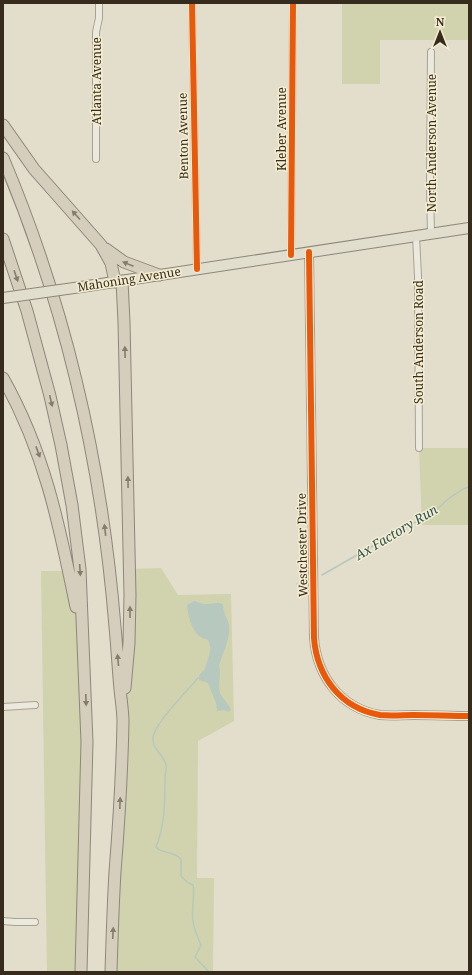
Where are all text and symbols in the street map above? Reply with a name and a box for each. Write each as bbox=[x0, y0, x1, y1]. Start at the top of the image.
north arrow bbox=[420, 12, 460, 52]
text: N bbox=[436, 14, 445, 29]
street label: Atlanta Avenue bbox=[88, 37, 105, 125]
street label: North Anderson Avenue bbox=[423, 74, 440, 212]
street label: Kleber Avenue bbox=[273, 87, 290, 171]
street label: Benton Avenue bbox=[174, 92, 192, 180]
one-way arrow bbox=[71, 210, 80, 221]
one-way arrow bbox=[121, 260, 133, 266]
street label: Mahoning Avenue bbox=[76, 262, 182, 296]
one-way arrow bbox=[13, 270, 19, 282]
street label: South Anderson Road bbox=[410, 279, 427, 404]
one-way arrow bbox=[122, 345, 128, 358]
one-way arrow bbox=[48, 395, 54, 407]
one-way arrow bbox=[35, 446, 41, 458]
one-way arrow bbox=[124, 476, 131, 488]
street label: Westchester Drive bbox=[293, 493, 311, 597]
water label: Ax Factory Run bbox=[350, 500, 441, 564]
one-way arrow bbox=[102, 524, 108, 536]
one-way arrow bbox=[77, 564, 84, 576]
one-way arrow bbox=[127, 605, 133, 618]
one-way arrow bbox=[114, 654, 121, 666]
one-way arrow bbox=[83, 694, 90, 706]
one-way arrow bbox=[116, 797, 123, 809]
one-way arrow bbox=[109, 927, 116, 939]

